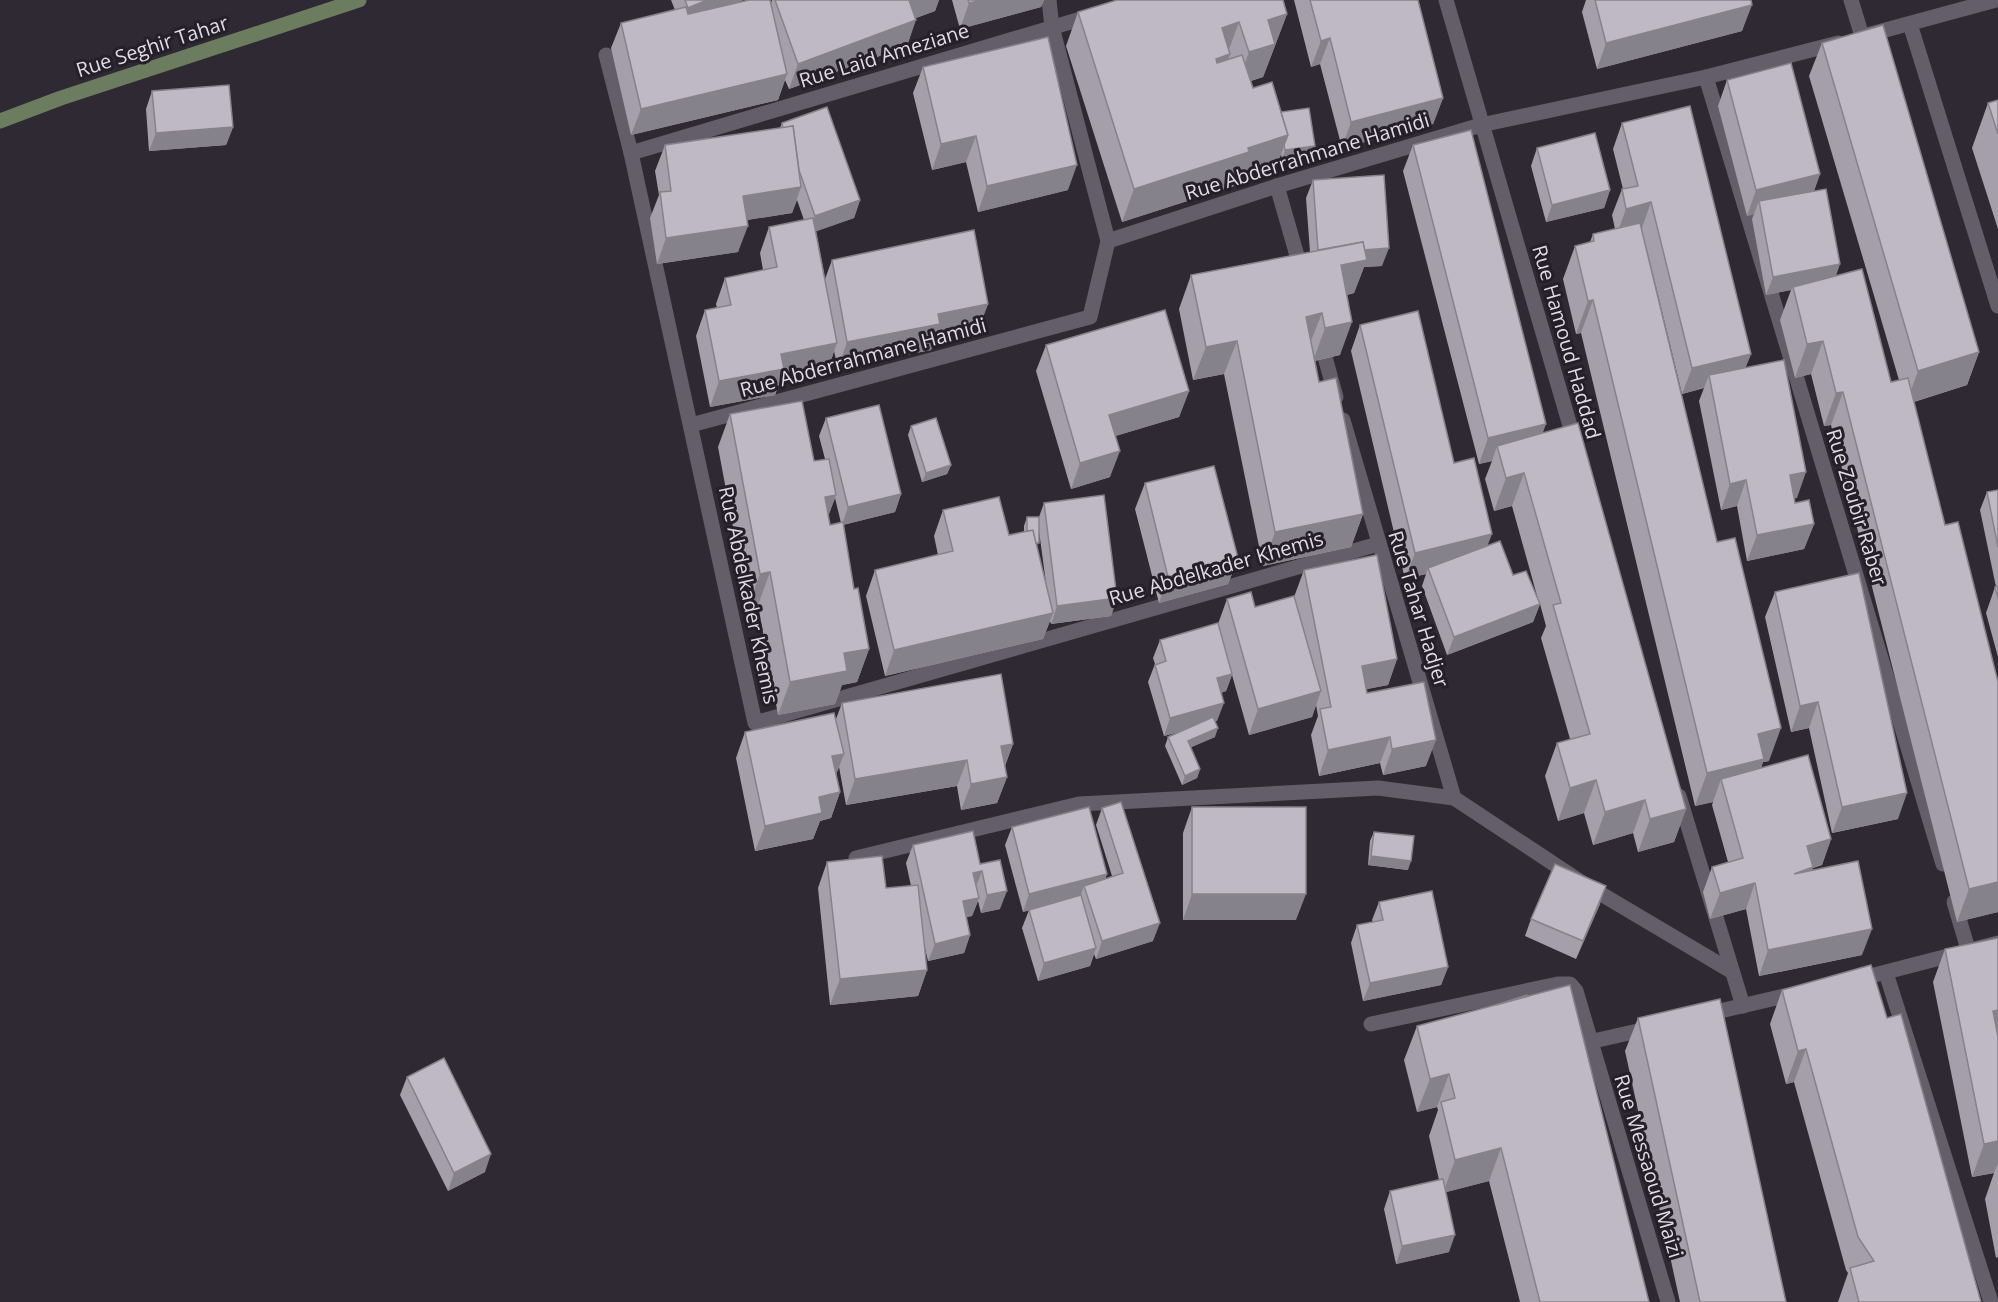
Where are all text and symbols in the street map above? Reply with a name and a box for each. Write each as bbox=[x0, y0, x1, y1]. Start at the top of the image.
street label: Rue Seghir Tahar bbox=[72, 9, 232, 83]
street label: Rue Laid Ameziane bbox=[796, 16, 972, 94]
street label: Rue Abderrahmane Hamidi bbox=[1182, 106, 1432, 206]
street label: Rue Hamoud Haddad bbox=[1526, 242, 1608, 442]
street label: Rue Abderrahmane Hamidi bbox=[737, 311, 989, 403]
street label: Rue Zoubir Raber bbox=[1820, 425, 1894, 589]
street label: Rue Abdelkader Khemis bbox=[713, 484, 785, 706]
street label: Rue Abdelkader Khemis bbox=[1106, 524, 1326, 612]
street label: Rue Tahar Hadjer bbox=[1382, 527, 1456, 691]
street label: Rue Messaoud Maizi bbox=[1608, 1071, 1690, 1261]

